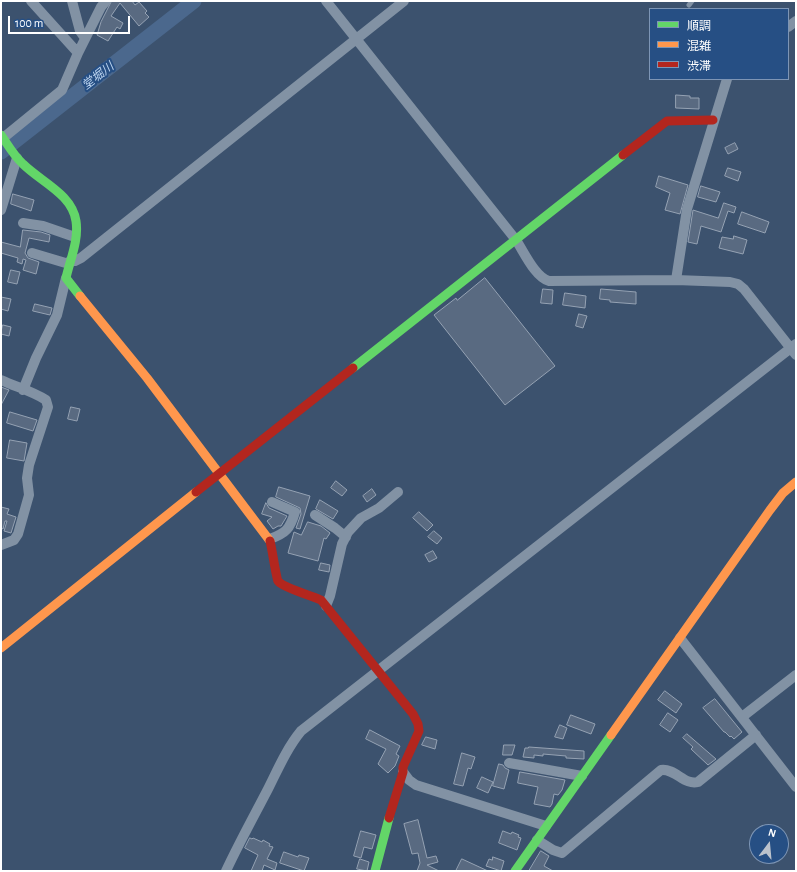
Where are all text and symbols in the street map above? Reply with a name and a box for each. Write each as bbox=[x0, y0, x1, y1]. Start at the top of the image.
scale bar bbox=[10, 8, 132, 34]
legend bbox=[649, 8, 789, 80]
text: 100 m bbox=[15, 17, 43, 29]
text: 順調 bbox=[687, 20, 711, 32]
text: 混雑 bbox=[687, 40, 711, 52]
water label: 堂堀川 bbox=[79, 59, 117, 93]
text: 渋滞 bbox=[687, 60, 711, 72]
north arrow bbox=[749, 824, 789, 864]
text: N bbox=[767, 827, 777, 839]

